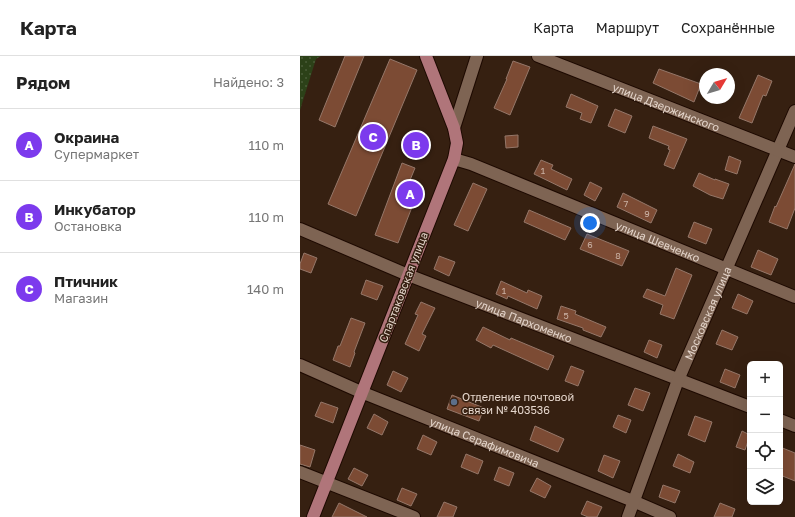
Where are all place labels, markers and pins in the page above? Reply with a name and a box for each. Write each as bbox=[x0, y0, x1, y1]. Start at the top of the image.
pin: C bbox=[360, 122, 386, 152]
pin: B bbox=[403, 130, 429, 160]
pin: A bbox=[397, 179, 423, 209]
place label: Отделение почтовой связи № 403536 bbox=[462, 390, 574, 416]
marker: Отделение почтовой связи № 403536 bbox=[449, 397, 459, 407]

